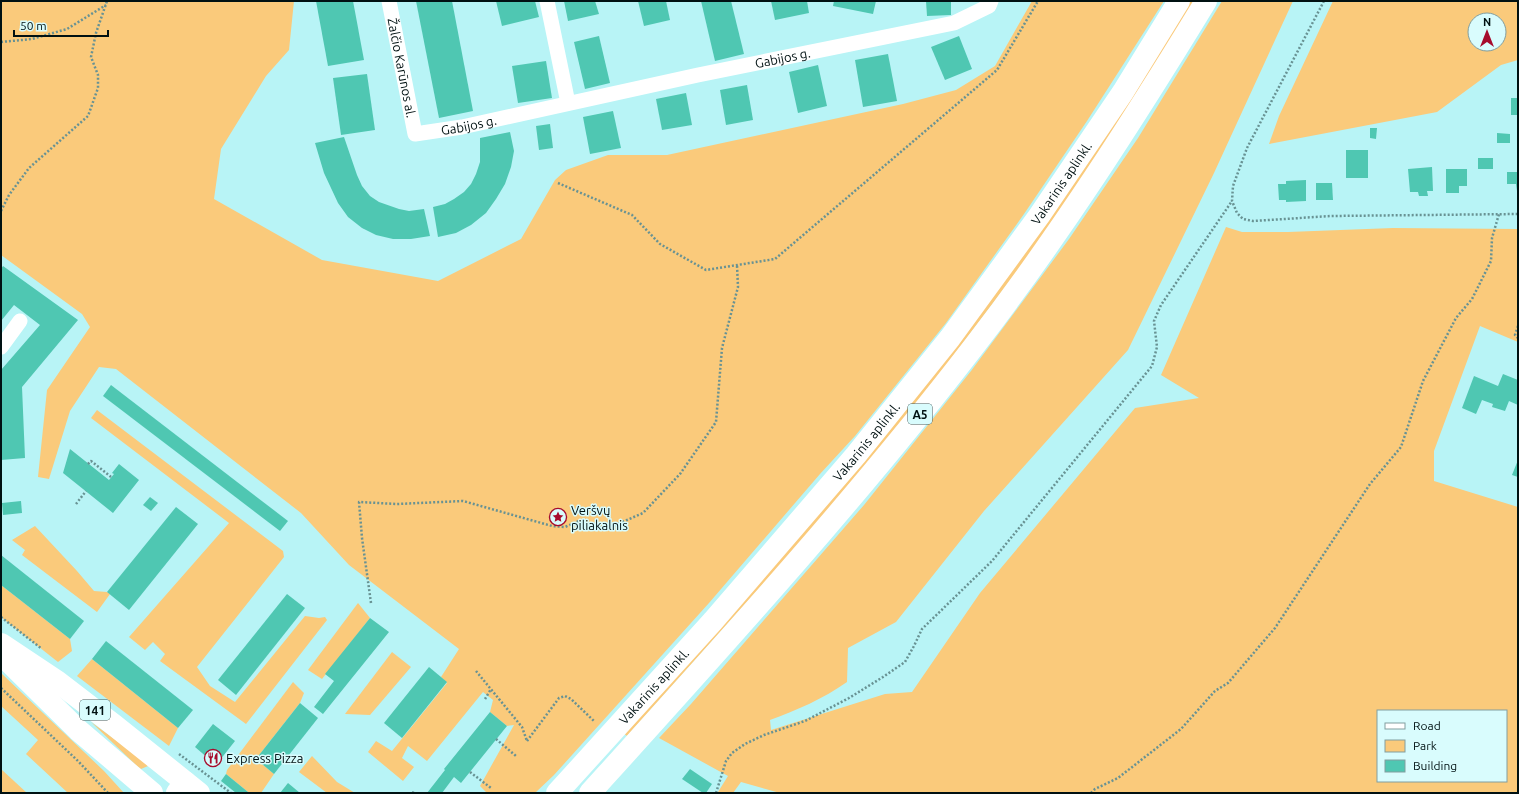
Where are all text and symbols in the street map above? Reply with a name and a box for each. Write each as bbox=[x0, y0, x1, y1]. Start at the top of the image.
scale bar bbox=[14, 12, 108, 38]
north arrow bbox=[1467, 12, 1507, 52]
text: N bbox=[1483, 16, 1491, 28]
street label: Žalčio Karūnos al. bbox=[385, 17, 419, 119]
text: 50 m bbox=[20, 19, 47, 32]
street label: Gabijos g. bbox=[754, 45, 812, 70]
street label: Gabijos g. bbox=[440, 113, 498, 137]
street label: Vakarinis aplinkl. bbox=[1028, 139, 1094, 227]
street label: Vakarinis aplinkl. bbox=[830, 400, 902, 484]
road number: A5 bbox=[908, 404, 932, 424]
place label: Veršvų piliakalnis bbox=[571, 503, 628, 532]
place icon: Veršvų piliakalnis bbox=[548, 507, 568, 527]
street label: Vakarinis aplinkl. bbox=[616, 646, 691, 727]
road number: 141 bbox=[80, 700, 110, 720]
legend bbox=[1377, 710, 1507, 782]
text: Road bbox=[1413, 719, 1441, 732]
text: Park bbox=[1413, 739, 1437, 752]
restaurant icon: Express Pizza bbox=[203, 748, 223, 768]
place label: Express Pizza bbox=[226, 751, 304, 765]
text: Building bbox=[1413, 759, 1457, 772]

